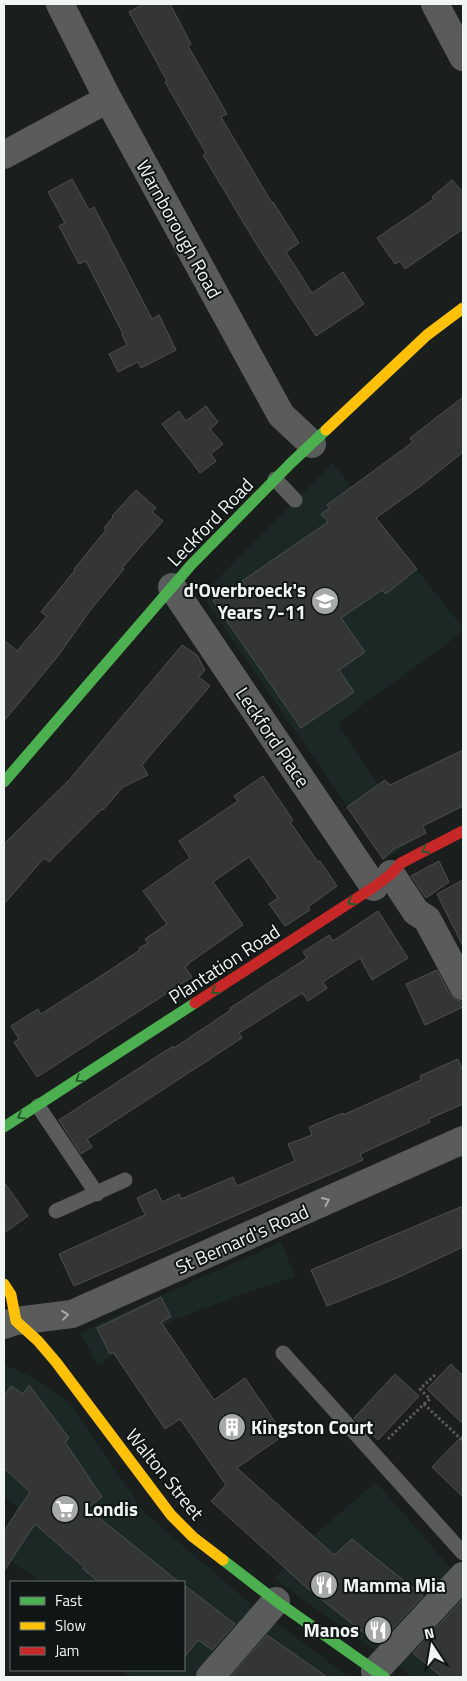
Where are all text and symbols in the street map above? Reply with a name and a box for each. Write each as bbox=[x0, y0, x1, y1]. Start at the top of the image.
street label: Warnborough Road bbox=[129, 154, 230, 303]
street label: Leckford Road bbox=[160, 471, 260, 573]
place label: d'Overbroeck's Years 7-11 bbox=[184, 575, 306, 626]
school or university icon: d'Overbroeck's Years 7-11 bbox=[310, 586, 340, 616]
street label: Leckford Place bbox=[229, 681, 318, 793]
one-way arrow bbox=[422, 844, 431, 854]
one-way arrow bbox=[347, 896, 357, 905]
street label: Plantation Road bbox=[162, 917, 285, 1011]
one-way arrow bbox=[211, 984, 220, 994]
one-way arrow bbox=[75, 1073, 84, 1083]
one-way arrow bbox=[17, 1110, 26, 1120]
street label: St Bernard's Road bbox=[171, 1196, 313, 1281]
one-way arrow bbox=[321, 1197, 330, 1208]
one-way arrow bbox=[61, 1310, 69, 1321]
building icon: Kingston Court bbox=[217, 1412, 247, 1442]
place label: Kingston Court bbox=[251, 1412, 373, 1441]
street label: Walton Street bbox=[119, 1422, 212, 1526]
supermarket icon: Londis bbox=[50, 1494, 80, 1524]
place label: Londis bbox=[84, 1494, 138, 1523]
restaurant icon: Mamma Mia bbox=[309, 1570, 339, 1600]
place label: Mamma Mia bbox=[343, 1570, 446, 1599]
legend bbox=[10, 1581, 185, 1671]
text: Fast bbox=[55, 1589, 83, 1612]
text: Slow bbox=[55, 1614, 86, 1637]
place label: Manos bbox=[303, 1615, 359, 1644]
restaurant icon: Manos bbox=[363, 1615, 393, 1645]
north arrow bbox=[407, 1621, 457, 1671]
text: N bbox=[422, 1622, 436, 1644]
text: Jam bbox=[55, 1639, 79, 1662]

